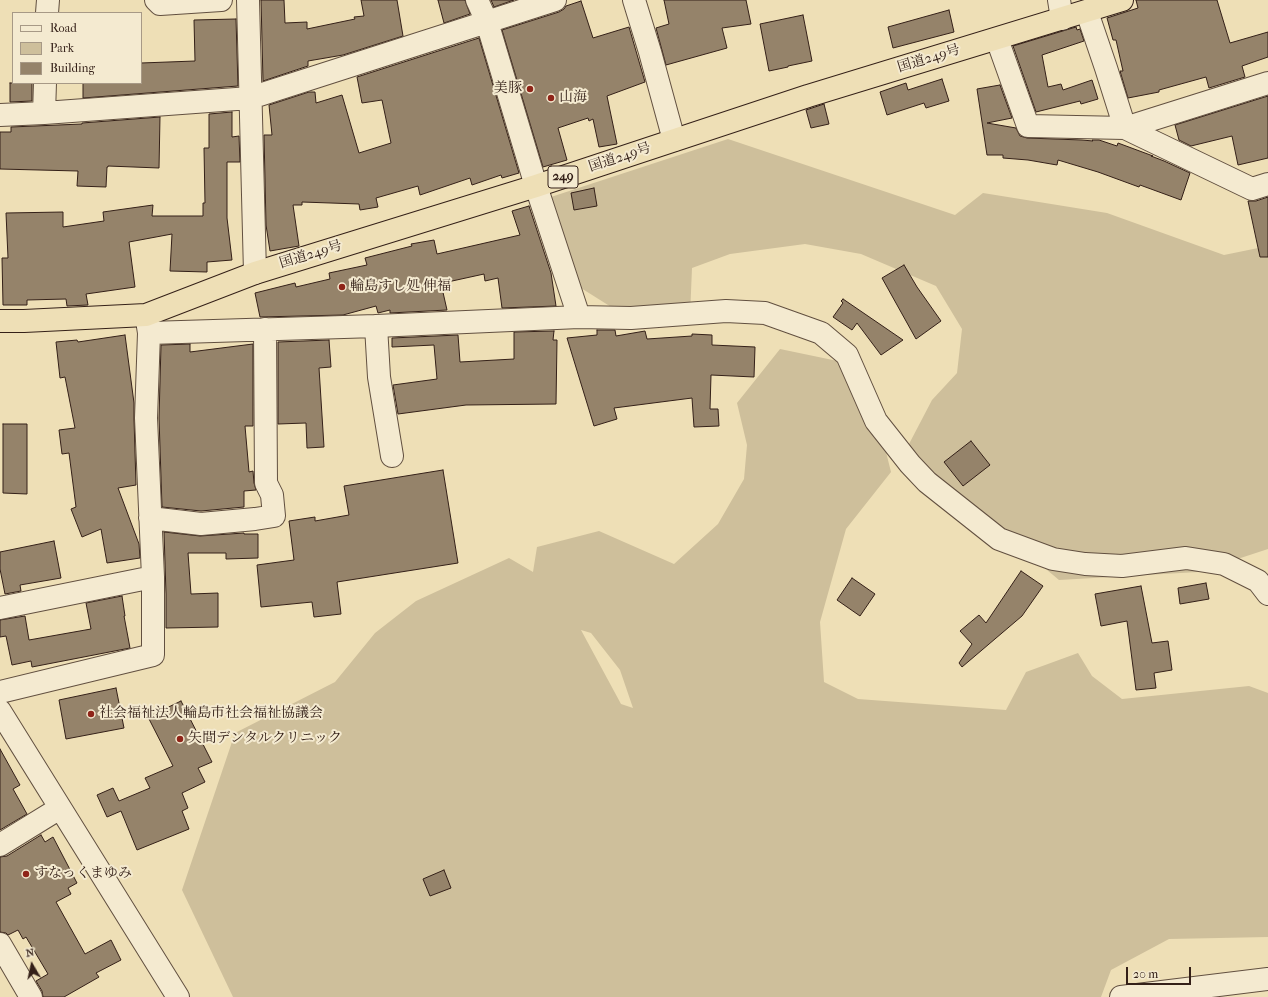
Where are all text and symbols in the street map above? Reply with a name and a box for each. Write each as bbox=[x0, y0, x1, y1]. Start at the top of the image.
legend bbox=[12, 12, 142, 84]
text: Road bbox=[50, 21, 77, 35]
text: Park bbox=[50, 41, 74, 55]
street label: 国道249号 bbox=[896, 41, 962, 77]
text: Building bbox=[50, 61, 95, 75]
place label: 美豚 bbox=[494, 81, 522, 97]
marker: 美豚 bbox=[525, 84, 535, 94]
place label: 山海 bbox=[559, 90, 587, 106]
marker: 山海 bbox=[546, 93, 556, 103]
street label: 国道249号 bbox=[587, 140, 653, 176]
road number: 249 bbox=[548, 166, 578, 188]
street label: 国道249号 bbox=[278, 237, 344, 273]
place label: 輪島すし処 伸福 bbox=[350, 279, 451, 295]
marker: 輪島すし処 伸福 bbox=[337, 282, 347, 292]
place label: 社会福祉法人輪島市社会福祉協議会 bbox=[99, 706, 323, 722]
marker: 社会福祉法人輪島市社会福祉協議会 bbox=[86, 709, 96, 719]
place label: 矢間デンタルクリニック bbox=[188, 731, 342, 747]
marker: 矢間デンタルクリニック bbox=[175, 734, 185, 744]
place label: すなっくまゆみ bbox=[34, 866, 132, 882]
marker: すなっくまゆみ bbox=[21, 869, 31, 879]
north arrow bbox=[12, 945, 52, 985]
text: N bbox=[25, 946, 35, 960]
scale bar bbox=[1128, 959, 1193, 985]
text: 20 m bbox=[1133, 967, 1158, 981]

